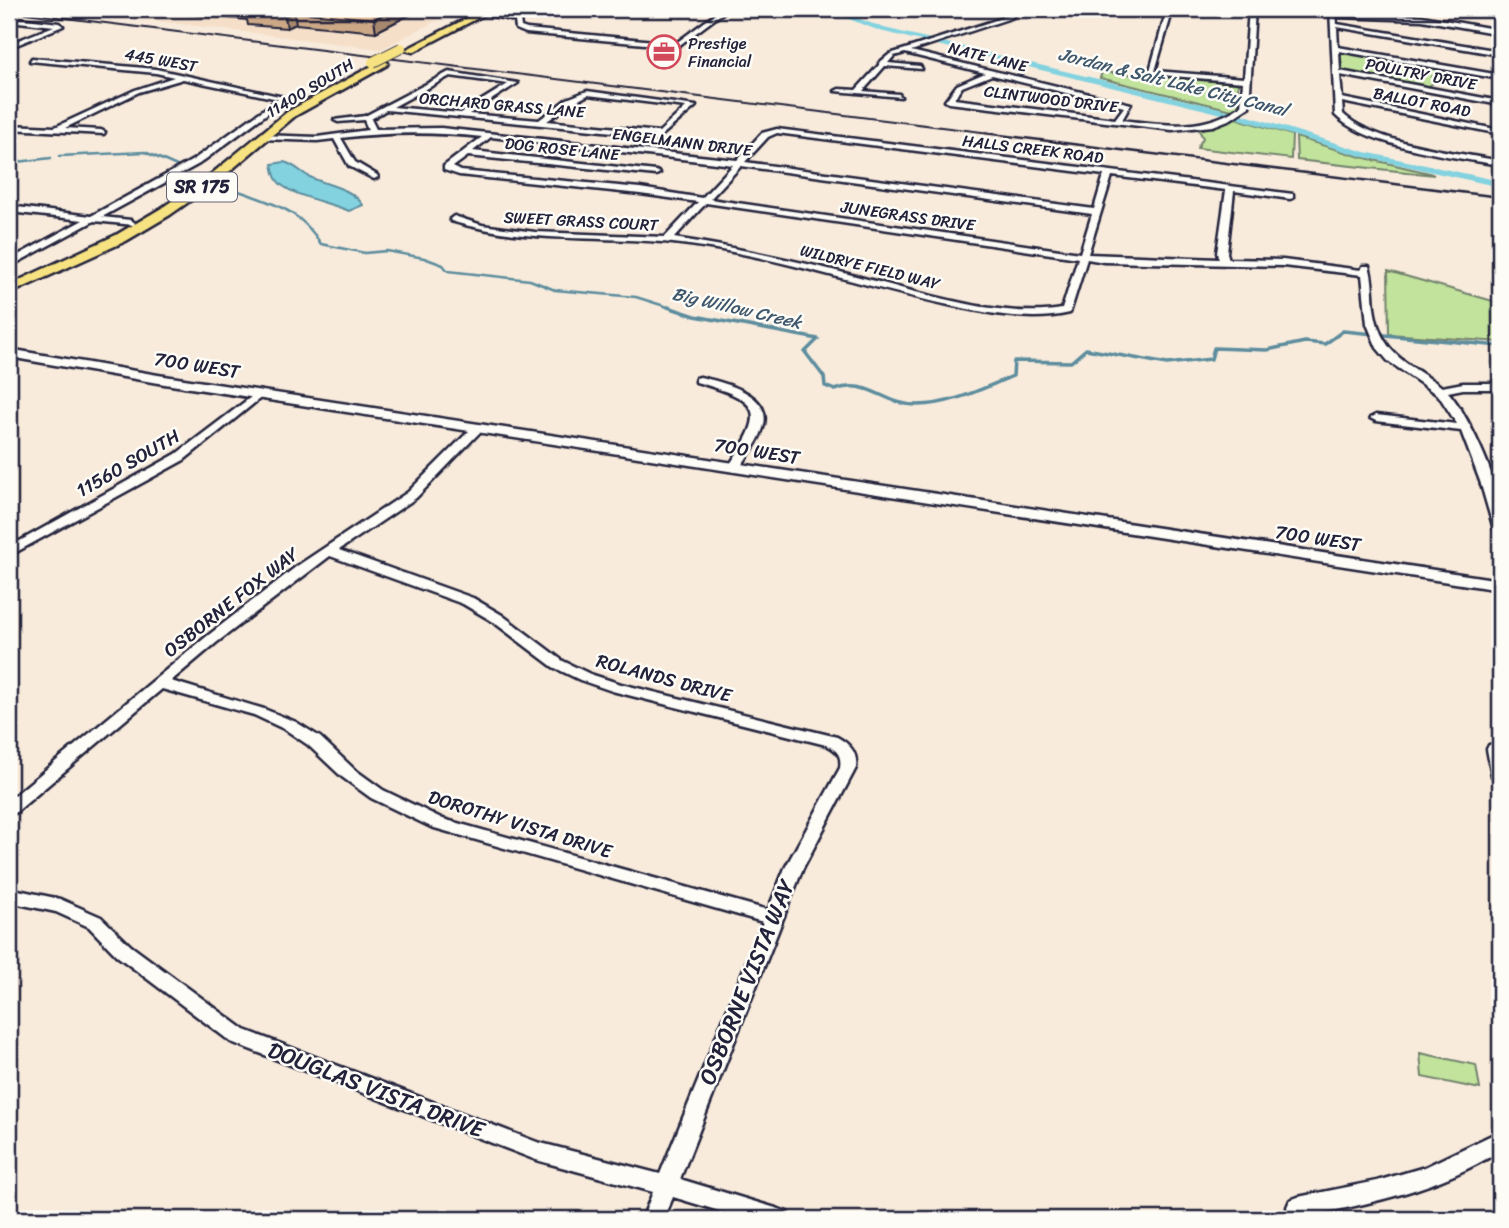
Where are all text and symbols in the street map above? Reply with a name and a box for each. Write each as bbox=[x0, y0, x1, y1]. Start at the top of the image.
place label: Prestige Financial bbox=[688, 29, 752, 76]
office icon: Prestige Financial bbox=[645, 33, 683, 71]
street label: NATE LANE bbox=[945, 33, 1032, 81]
water label: Jordan & Salt Lake City Canal bbox=[1055, 38, 1294, 127]
street label: 445 WEST bbox=[122, 39, 201, 81]
street label: POULTRY DRIVE bbox=[1363, 49, 1480, 99]
street label: 11400 SOUTH bbox=[260, 50, 360, 126]
street label: CLINTWOOD DRIVE bbox=[982, 76, 1121, 122]
street label: BALLOT ROAD bbox=[1371, 78, 1474, 126]
street label: ORCHARD GRASS LANE bbox=[418, 83, 587, 127]
street label: ENGELMANN DRIVE bbox=[611, 119, 755, 165]
street label: HALLS CREEK ROAD bbox=[961, 126, 1106, 172]
street label: DOG ROSE LANE bbox=[503, 129, 622, 170]
road number: SR 175 bbox=[167, 172, 237, 202]
street label: JUNEGRASS DRIVE bbox=[838, 192, 978, 240]
street label: SWEET GRASS COURT bbox=[503, 202, 660, 240]
street label: WILDRYE FIELD WAY bbox=[797, 236, 944, 299]
water label: Big Willow Creek bbox=[669, 278, 806, 339]
street label: 700 WEST bbox=[152, 342, 244, 388]
street label: 11560 SOUTH bbox=[70, 420, 186, 506]
street label: 700 WEST bbox=[712, 428, 804, 474]
street label: 700 WEST bbox=[1273, 515, 1365, 561]
street label: OSBORNE FOX WAY bbox=[156, 537, 307, 666]
street label: ROLANDS DRIVE bbox=[593, 644, 737, 712]
street label: DOROTHY VISTA DRIVE bbox=[424, 780, 617, 868]
street label: OSBORNE VISTA WAY bbox=[687, 873, 807, 1091]
street label: DOUGLAS VISTA DRIVE bbox=[262, 1030, 492, 1151]

